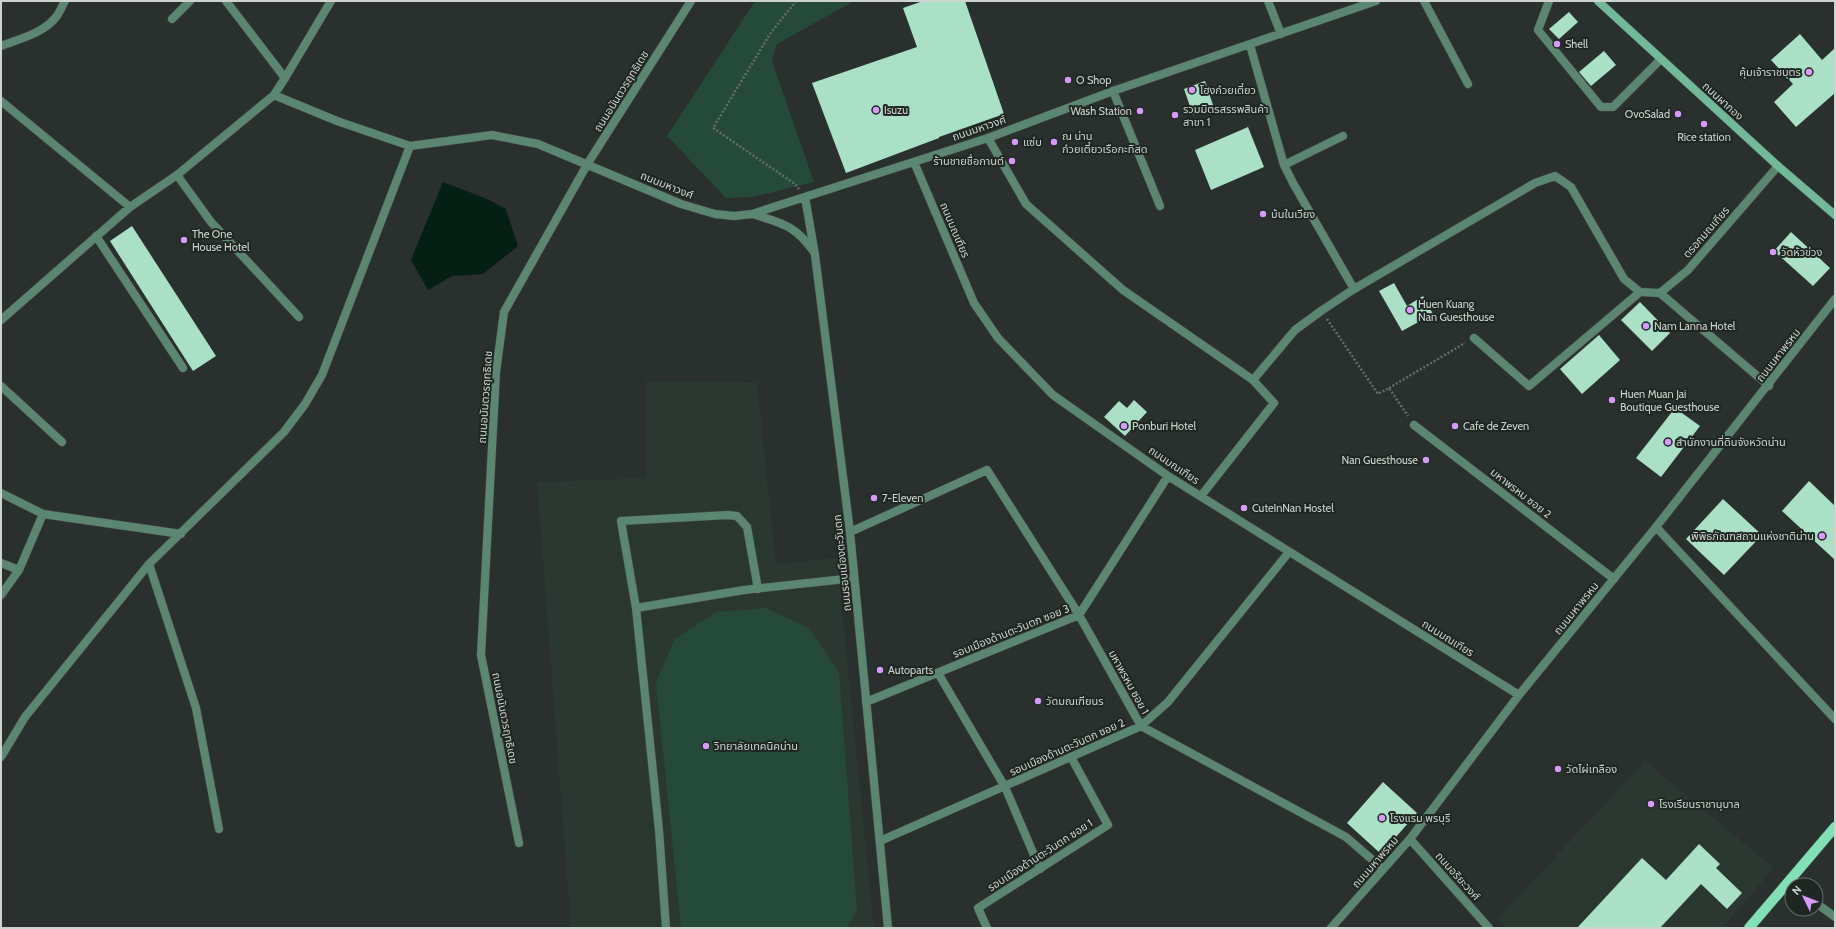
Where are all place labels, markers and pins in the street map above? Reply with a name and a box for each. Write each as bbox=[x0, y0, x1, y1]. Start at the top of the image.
place label: Shell bbox=[1565, 37, 1589, 51]
marker: Shell bbox=[1552, 39, 1562, 49]
place label: คุ้มเจ้าราชบุตร bbox=[1739, 65, 1801, 79]
marker: คุ้มเจ้าราชบุตร bbox=[1804, 67, 1814, 77]
place label: O Shop bbox=[1076, 73, 1111, 87]
marker: O Shop bbox=[1063, 75, 1073, 85]
place label: โฮงก๋วยเตี๋ยว bbox=[1200, 82, 1256, 97]
marker: โฮงก๋วยเตี๋ยว bbox=[1187, 85, 1197, 95]
place label: รวมมิตรสรรพสินค้า สาขา 1 bbox=[1183, 102, 1269, 129]
place label: Isuzu bbox=[884, 103, 908, 117]
place label: Wash Station bbox=[1070, 104, 1132, 118]
marker: Isuzu bbox=[871, 105, 881, 115]
marker: Wash Station bbox=[1135, 106, 1145, 116]
place label: OvoSalad bbox=[1625, 107, 1670, 121]
marker: OvoSalad bbox=[1673, 109, 1683, 119]
marker: รวมมิตรสรรพสินค้า สาขา 1 bbox=[1170, 110, 1180, 120]
marker: Rice station bbox=[1699, 119, 1709, 129]
place label: ณ น่าน ก๋วยเตี๋ยวเรือกะทิสด bbox=[1062, 129, 1148, 156]
place label: Rice station bbox=[1677, 130, 1731, 144]
place label: แซ่บ bbox=[1023, 135, 1042, 149]
marker: แซ่บ bbox=[1010, 137, 1020, 147]
marker: ณ น่าน ก๋วยเตี๋ยวเรือกะทิสด bbox=[1049, 137, 1059, 147]
place label: ร้านชายชื่อกานต์ bbox=[933, 153, 1004, 168]
marker: ร้านชายชื่อกานต์ bbox=[1007, 156, 1017, 166]
place label: บ้นในเวียง bbox=[1271, 207, 1315, 221]
marker: บ้นในเวียง bbox=[1258, 209, 1268, 219]
place label: The One House Hotel bbox=[192, 227, 250, 254]
marker: The One House Hotel bbox=[179, 235, 189, 245]
place label: วัดห้วข่วง bbox=[1781, 245, 1822, 259]
marker: วัดห้วข่วง bbox=[1768, 247, 1778, 257]
place label: Huen Kuang Nan Guesthouse bbox=[1418, 297, 1495, 324]
marker: Huen Kuang Nan Guesthouse bbox=[1405, 305, 1415, 315]
place label: Nam Lanna Hotel bbox=[1654, 319, 1736, 333]
marker: Nam Lanna Hotel bbox=[1641, 321, 1651, 331]
place label: Huen Muan Jai Boutique Guesthouse bbox=[1620, 387, 1720, 414]
marker: Huen Muan Jai Boutique Guesthouse bbox=[1607, 395, 1617, 405]
place label: Ponburi Hotel bbox=[1132, 419, 1196, 433]
place label: Cafe de Zeven bbox=[1463, 419, 1529, 433]
marker: Ponburi Hotel bbox=[1119, 421, 1129, 431]
marker: Cafe de Zeven bbox=[1450, 421, 1460, 431]
place label: สำนักงานที่ดินจังหวัดน่าน bbox=[1676, 434, 1786, 449]
marker: สำนักงานที่ดินจังหวัดน่าน bbox=[1663, 437, 1673, 447]
place label: Nan Guesthouse bbox=[1342, 453, 1418, 467]
marker: Nan Guesthouse bbox=[1421, 455, 1431, 465]
place label: 7-Eleven bbox=[882, 491, 923, 505]
marker: 7-Eleven bbox=[869, 493, 879, 503]
place label: CuteInNan Hostel bbox=[1252, 501, 1334, 515]
marker: CuteInNan Hostel bbox=[1239, 503, 1249, 513]
place label: พิพิธภัณฑสถานแห่งชาติน่าน bbox=[1691, 529, 1814, 543]
marker: พิพิธภัณฑสถานแห่งชาติน่าน bbox=[1817, 531, 1827, 541]
place label: Autoparts bbox=[888, 663, 934, 677]
marker: Autoparts bbox=[875, 665, 885, 675]
place label: วัดมณเฑียนร bbox=[1046, 694, 1104, 708]
marker: วัดมณเฑียนร bbox=[1033, 696, 1043, 706]
place label: วิทยาลัยเทคนิคน่าน bbox=[714, 739, 798, 753]
marker: วิทยาลัยเทคนิคน่าน bbox=[701, 741, 711, 751]
place label: วัดไผ่เทลือง bbox=[1566, 762, 1617, 776]
marker: วัดไผ่เทลือง bbox=[1553, 764, 1563, 774]
place label: โรงเรียนราชานุบาล bbox=[1659, 797, 1740, 811]
marker: โรงเรียนราชานุบาล bbox=[1646, 799, 1656, 809]
place label: โรงแรม พรบุรี bbox=[1390, 811, 1451, 825]
marker: โรงแรม พรบุรี bbox=[1377, 813, 1387, 823]

